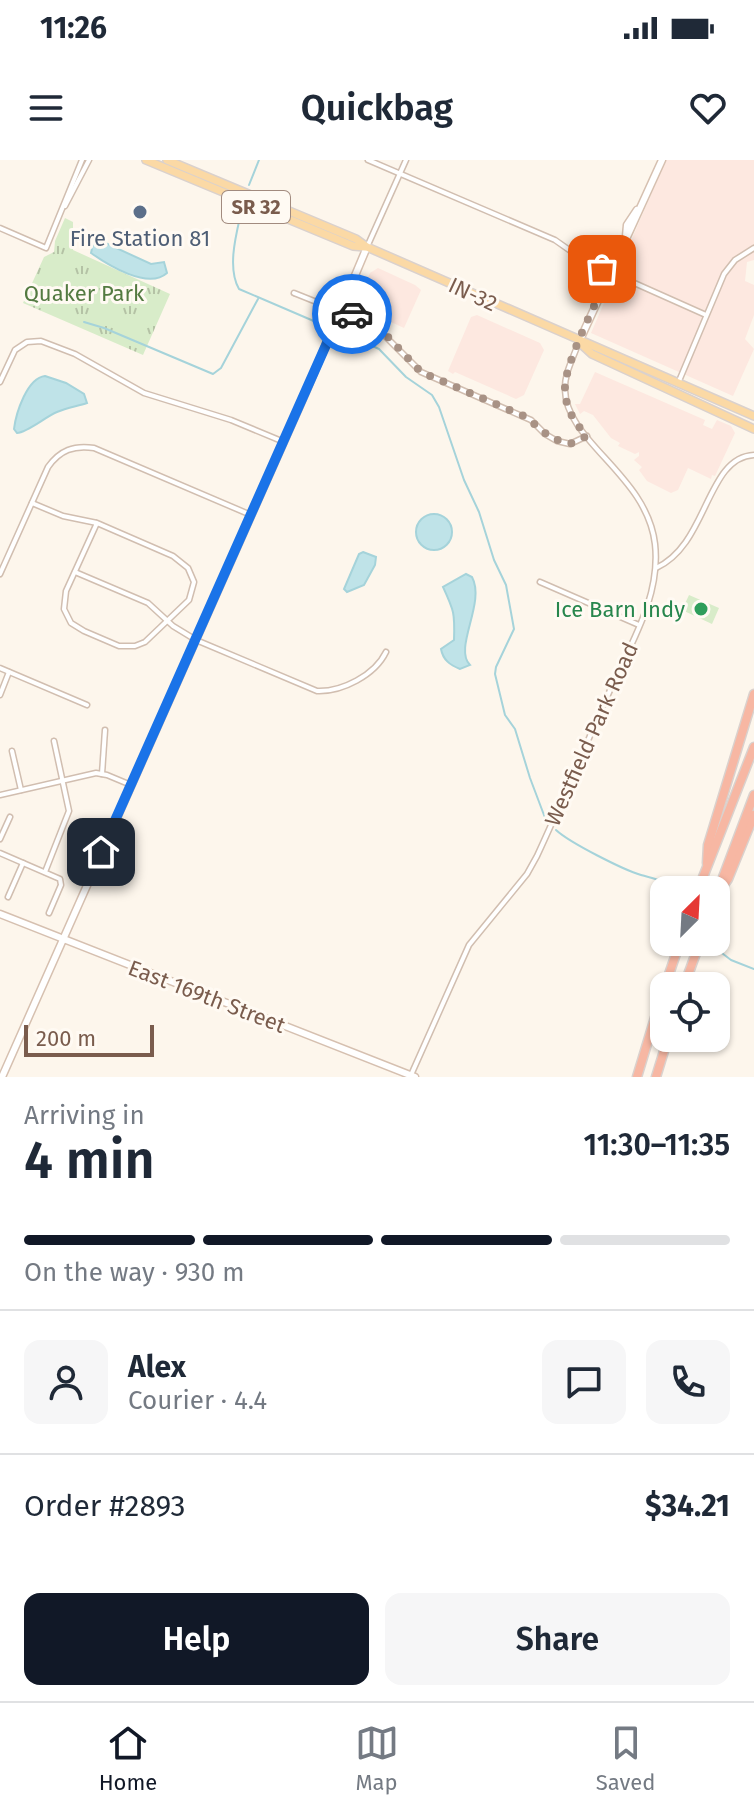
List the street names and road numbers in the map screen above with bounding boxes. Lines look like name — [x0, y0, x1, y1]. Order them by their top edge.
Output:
road number: SR 32 — [222, 191, 290, 223]
street label: IN-32 — [444, 272, 501, 317]
street label: Westfield Park Road — [539, 638, 644, 830]
street label: East 169th Street — [124, 954, 289, 1039]

